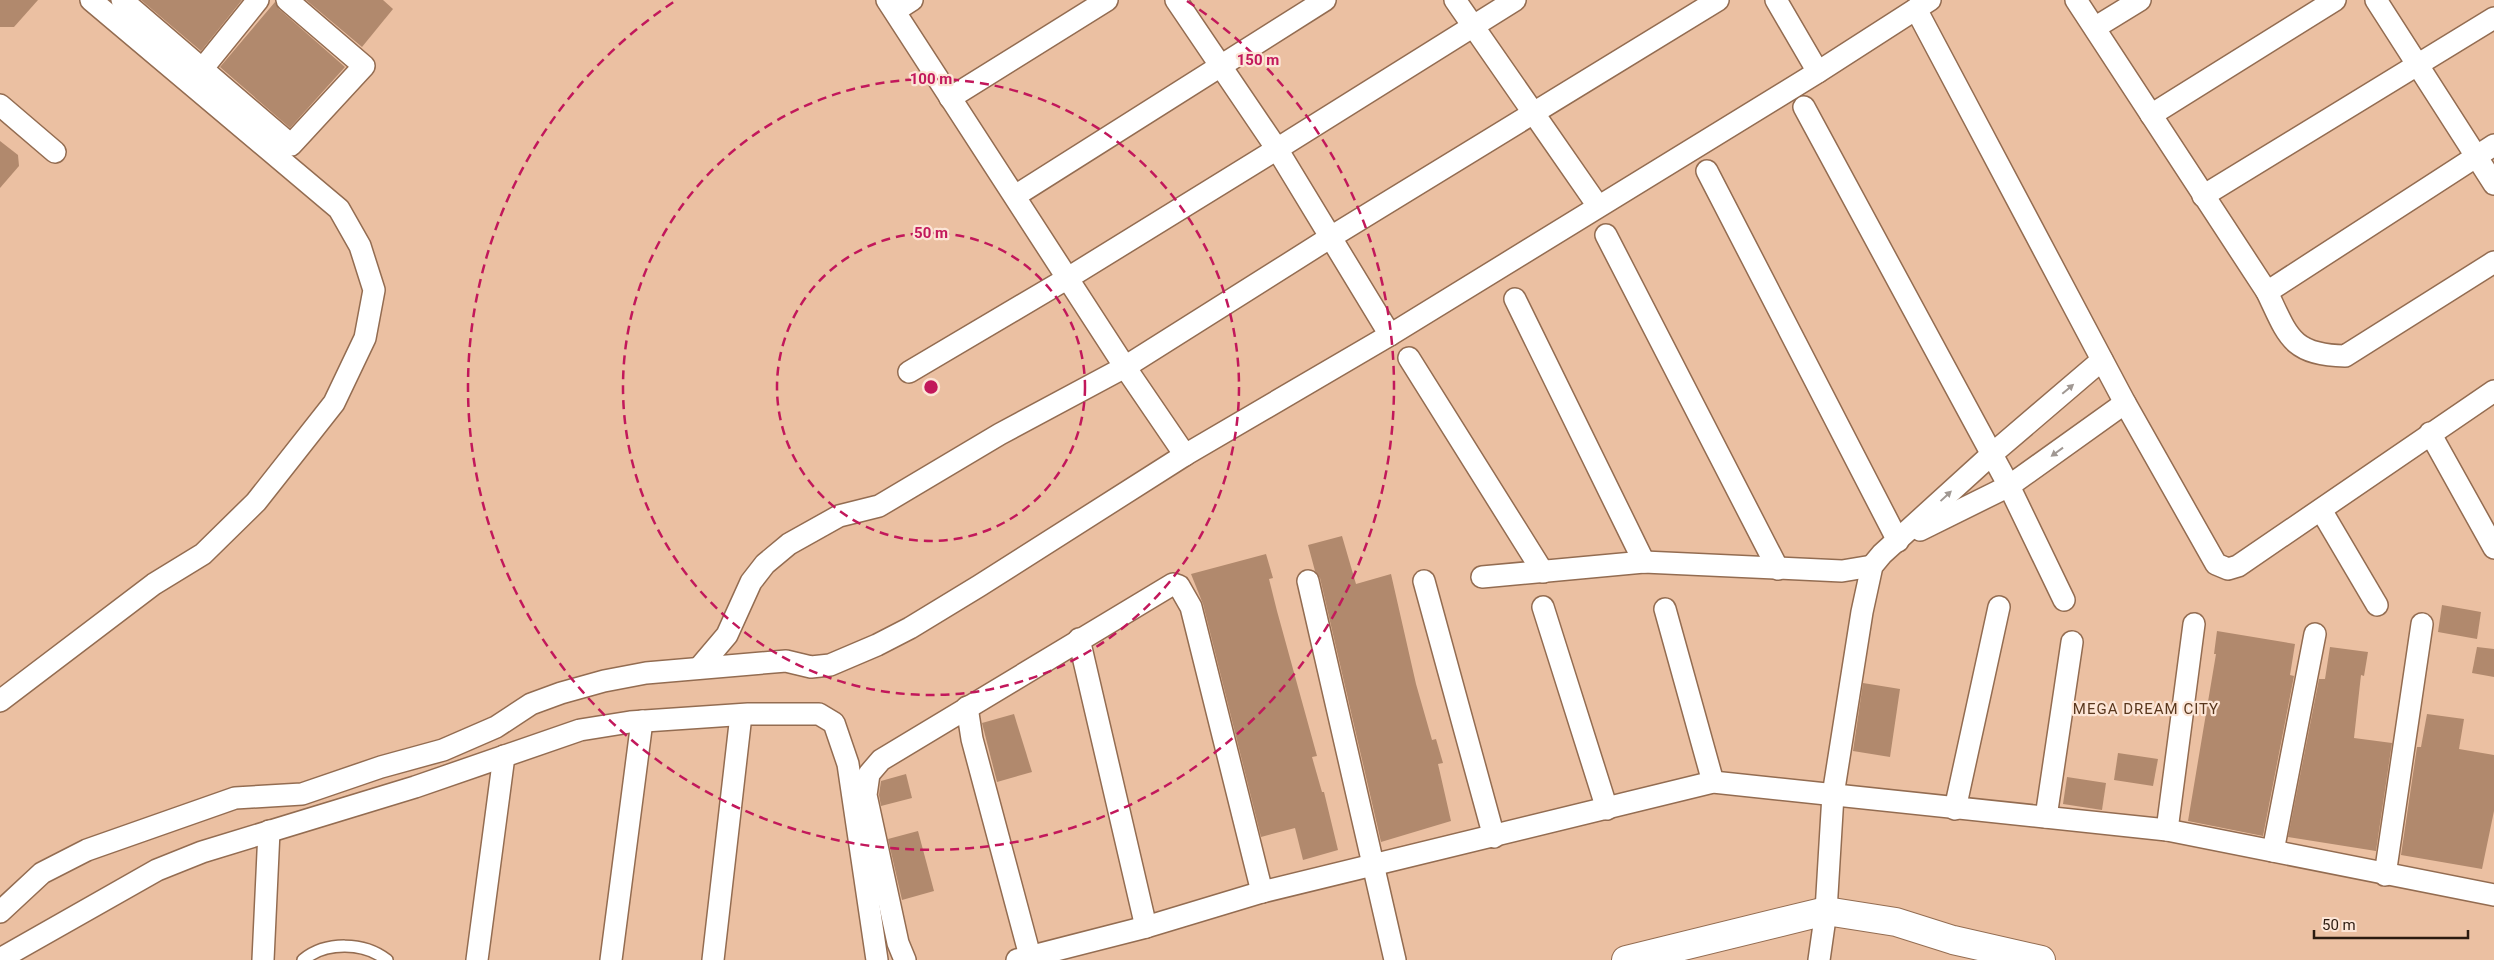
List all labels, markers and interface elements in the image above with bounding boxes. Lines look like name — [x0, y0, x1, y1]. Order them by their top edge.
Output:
text: 150 m — [1237, 51, 1279, 69]
text: 100 m — [910, 70, 952, 88]
text: 50 m — [914, 224, 948, 242]
centre of rings — [922, 378, 940, 396]
one-way arrow — [2062, 383, 2074, 395]
one-way arrow — [2051, 446, 2064, 457]
one-way arrow — [1940, 490, 1952, 502]
district label: MEGA DREAM CITY — [2073, 700, 2219, 718]
scale bar — [2314, 908, 2468, 940]
text: 50 m — [2322, 916, 2356, 934]

